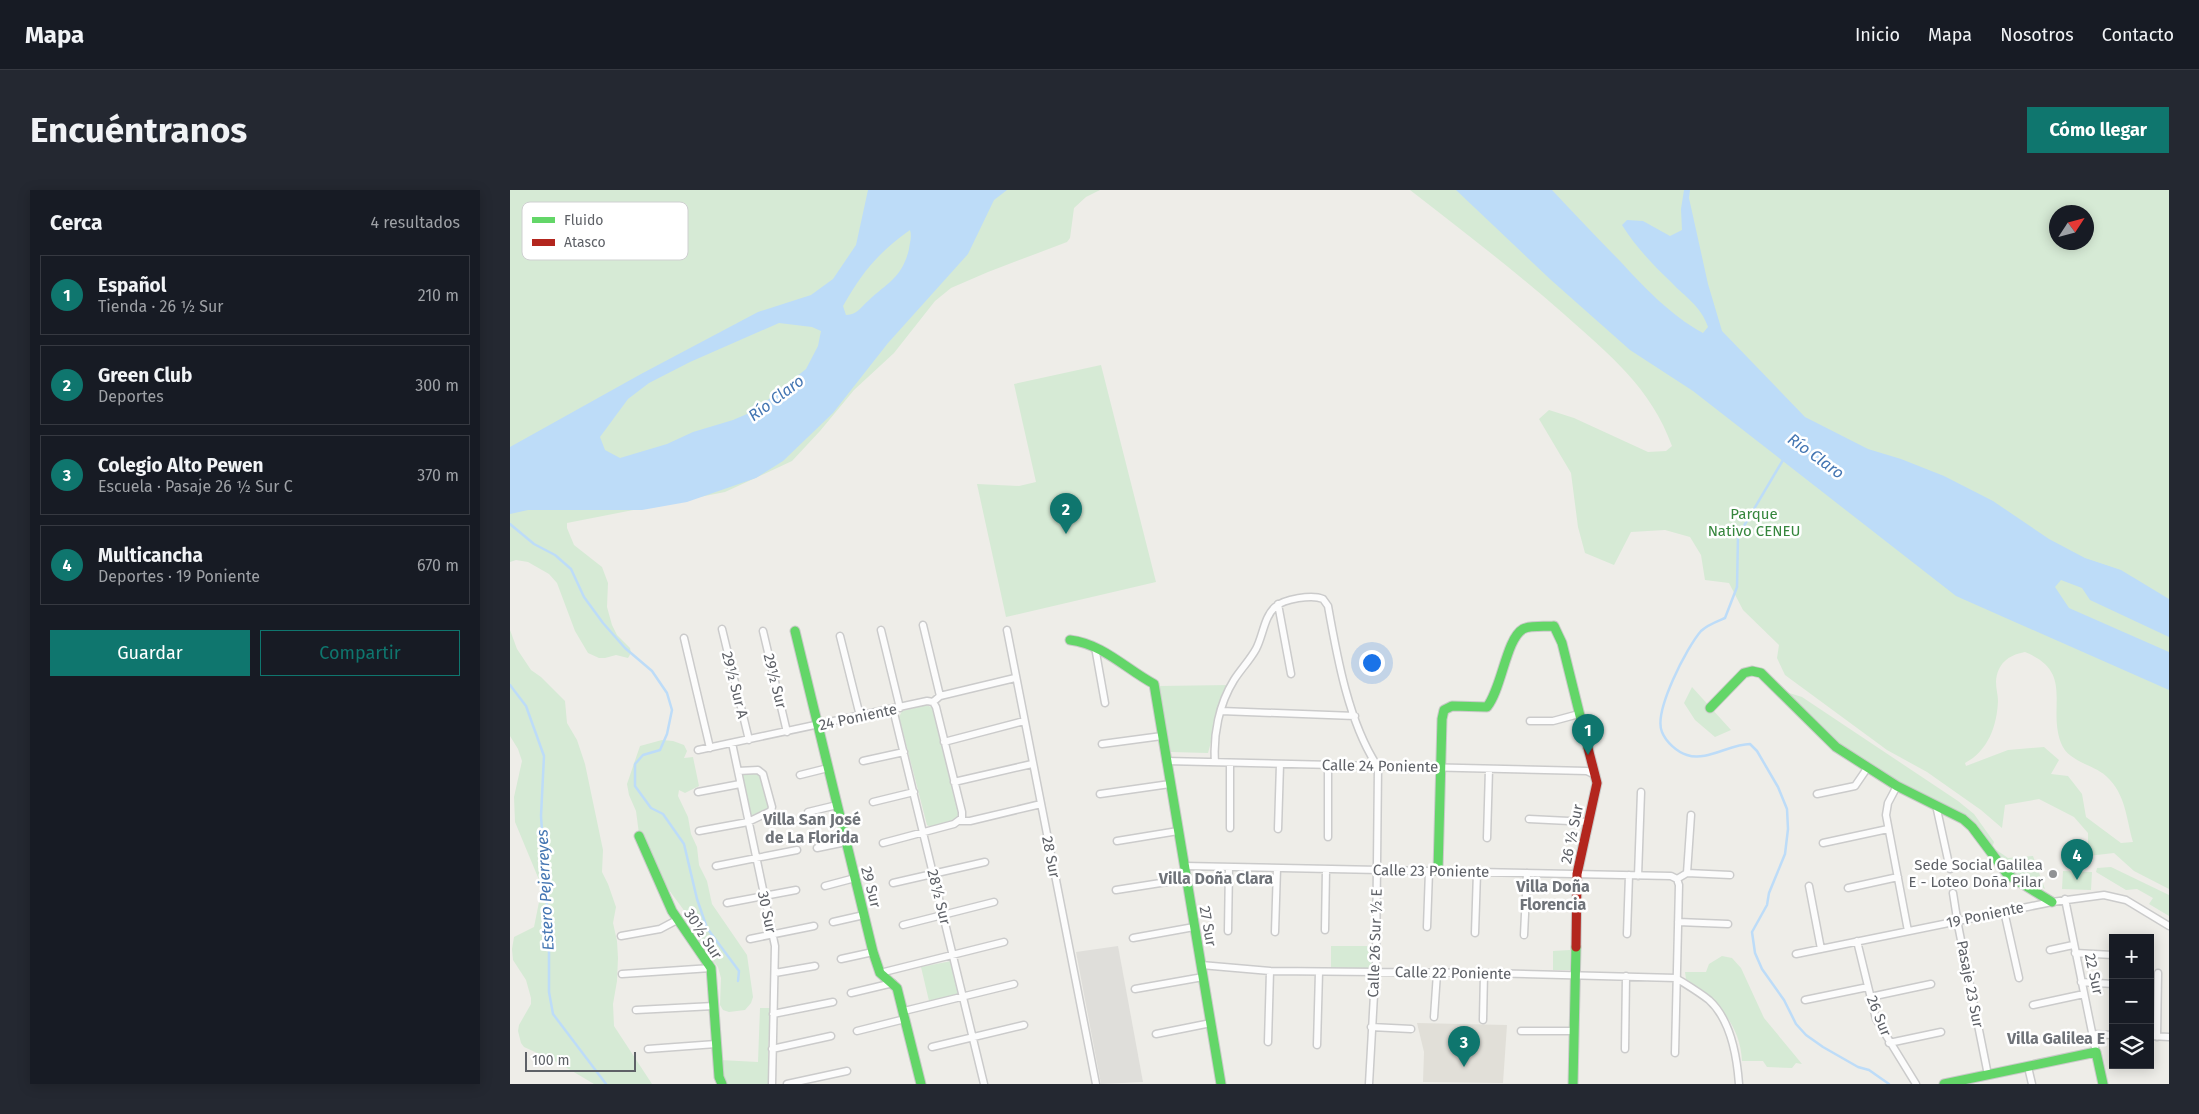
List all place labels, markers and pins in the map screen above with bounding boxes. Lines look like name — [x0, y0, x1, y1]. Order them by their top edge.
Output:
pin: 2 — [1050, 493, 1082, 534]
pin: 1 — [1572, 714, 1604, 755]
pin: 4 — [2061, 839, 2093, 880]
place label: Sede Social Galilea E - Loteo Doña Pilar — [1908, 856, 2043, 891]
marker: Sede Social Galilea E - Loteo Doña Pilar — [2047, 868, 2059, 880]
pin: 3 — [1448, 1026, 1480, 1067]

